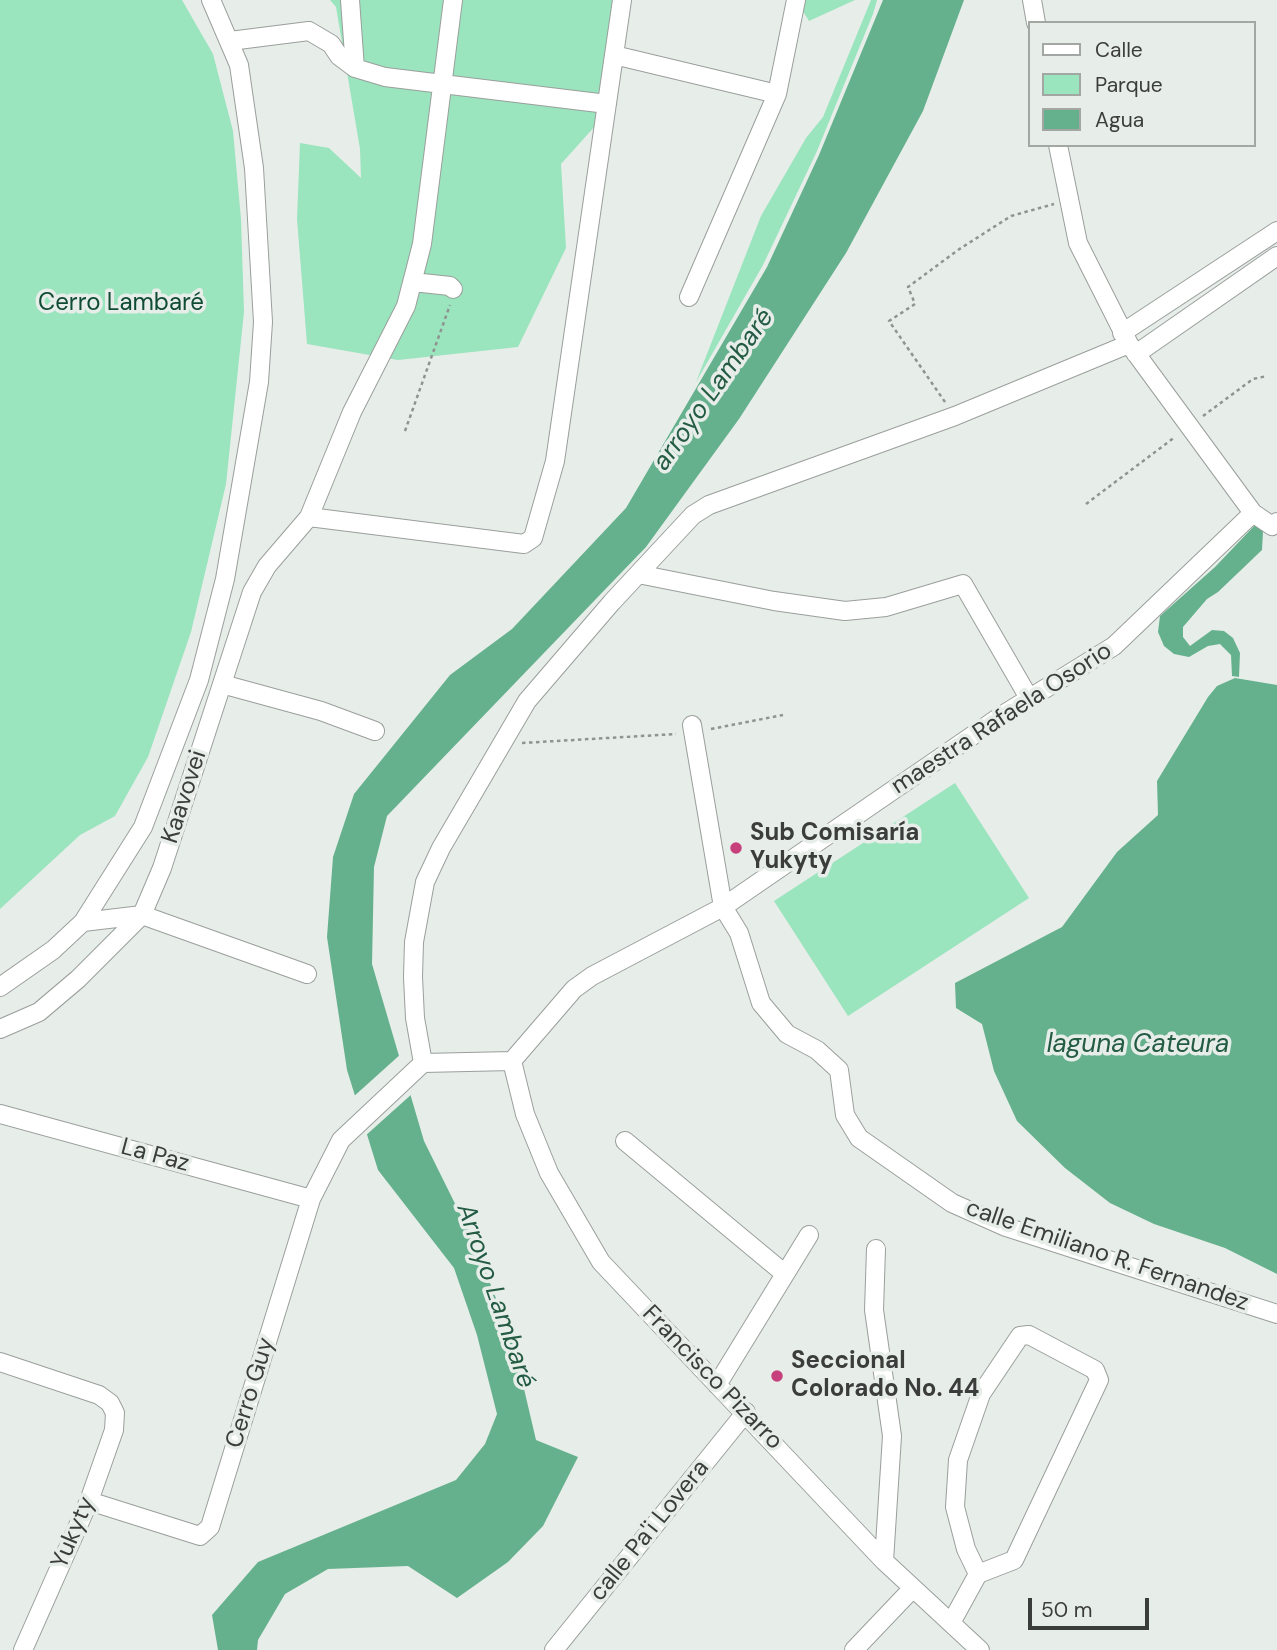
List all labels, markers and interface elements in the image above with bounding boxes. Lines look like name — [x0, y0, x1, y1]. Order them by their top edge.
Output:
legend — [1028, 21, 1256, 147]
text: Calle — [1095, 36, 1143, 64]
text: Parque — [1095, 71, 1163, 99]
text: Agua — [1095, 106, 1144, 134]
park label: Cerro Lambaré — [38, 290, 204, 318]
water label: arroyo Lambaré — [647, 303, 781, 477]
street label: maestra Rafaela Osorio — [886, 637, 1118, 801]
street label: Kaavovei — [156, 747, 214, 847]
place label: Sub Comisaría Yukyty — [750, 820, 919, 876]
marker: Sub Comisaría Yukyty — [728, 840, 744, 856]
water label: laguna Cateura — [1047, 1029, 1229, 1061]
street label: La Paz — [118, 1133, 192, 1179]
street label: calle Emiliano R. Fernandez — [962, 1194, 1252, 1318]
water label: Arroyo Lambaré — [449, 1200, 541, 1392]
street label: Francisco Pizarro — [636, 1300, 788, 1456]
street label: Cerro Guy — [221, 1334, 281, 1452]
place label: Seccional Colorado No. 44 — [791, 1348, 979, 1404]
marker: Seccional Colorado No. 44 — [769, 1368, 785, 1384]
street label: calle Pa'i Lovera — [584, 1455, 716, 1607]
street label: Yukyty — [46, 1493, 102, 1573]
scale bar — [1032, 1584, 1153, 1628]
text: 50 m — [1041, 1596, 1092, 1624]

